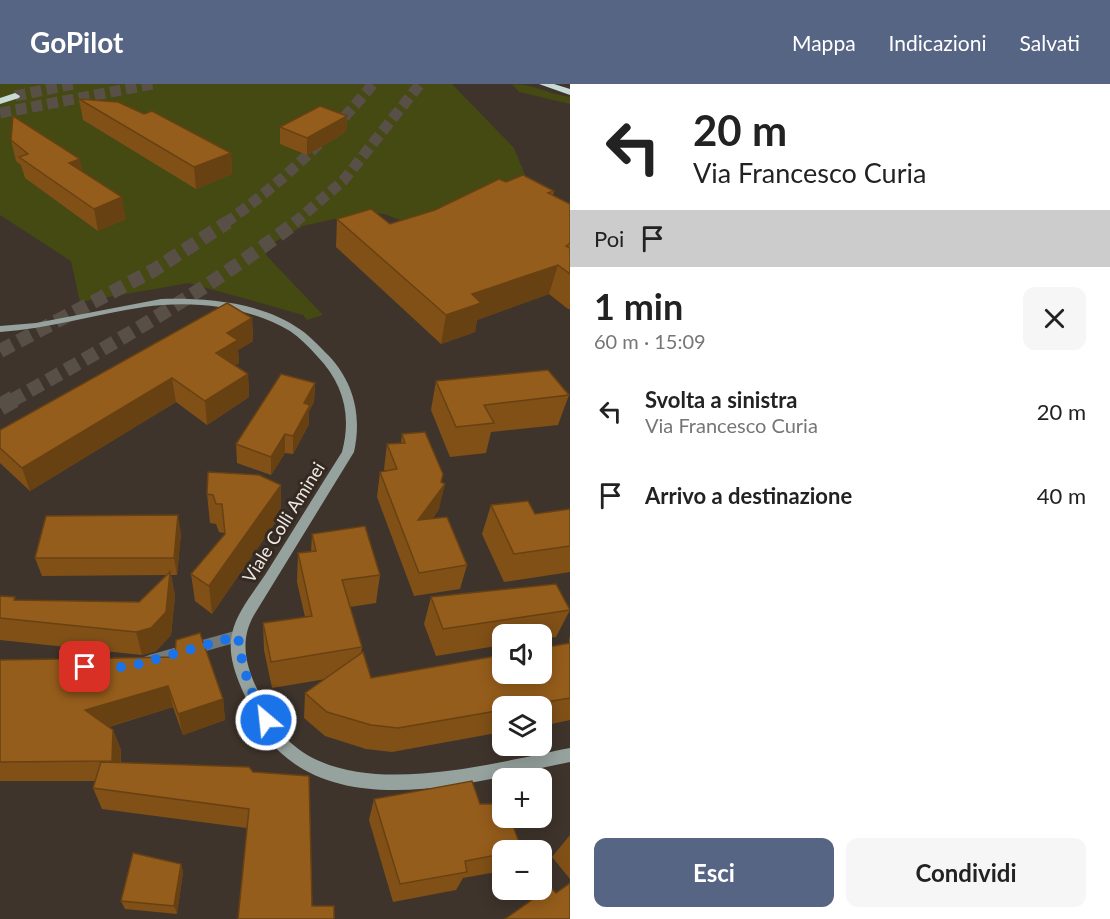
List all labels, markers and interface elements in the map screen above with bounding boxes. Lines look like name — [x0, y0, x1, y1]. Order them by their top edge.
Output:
text: GoPilot — [30, 25, 123, 59]
text: Mappa — [792, 30, 856, 55]
text: Indicazioni — [889, 30, 987, 55]
text: Salvati — [1020, 30, 1080, 55]
text: 20 m — [693, 105, 787, 155]
icon: left — [594, 108, 672, 186]
text: Via Francesco Curia — [693, 156, 926, 189]
icon: arrive — [636, 222, 669, 255]
text: Poi — [594, 225, 624, 252]
text: 1 min — [594, 284, 683, 328]
button: close — [1023, 287, 1086, 350]
text: 60 m · 15:09 — [594, 329, 706, 353]
text: Svolta a sinistra — [645, 386, 797, 413]
icon: left — [594, 395, 627, 428]
text: 20 m — [1037, 398, 1086, 425]
text: Via Francesco Curia — [645, 413, 818, 437]
street label: Viale Colli Aminei — [237, 458, 329, 586]
icon: arrive — [594, 479, 627, 512]
text: Arrivo a destinazione — [645, 482, 852, 509]
text: 40 m — [1037, 482, 1086, 509]
map controls — [492, 624, 552, 900]
button: sound — [492, 624, 552, 684]
pin — [59, 641, 110, 692]
icon: arrive — [68, 650, 101, 683]
position arrow — [234, 688, 298, 752]
button: layers — [492, 696, 552, 756]
button: + — [492, 768, 552, 828]
button: Esci — [594, 838, 834, 907]
button: Condividi — [846, 838, 1086, 907]
button: − — [492, 840, 552, 900]

